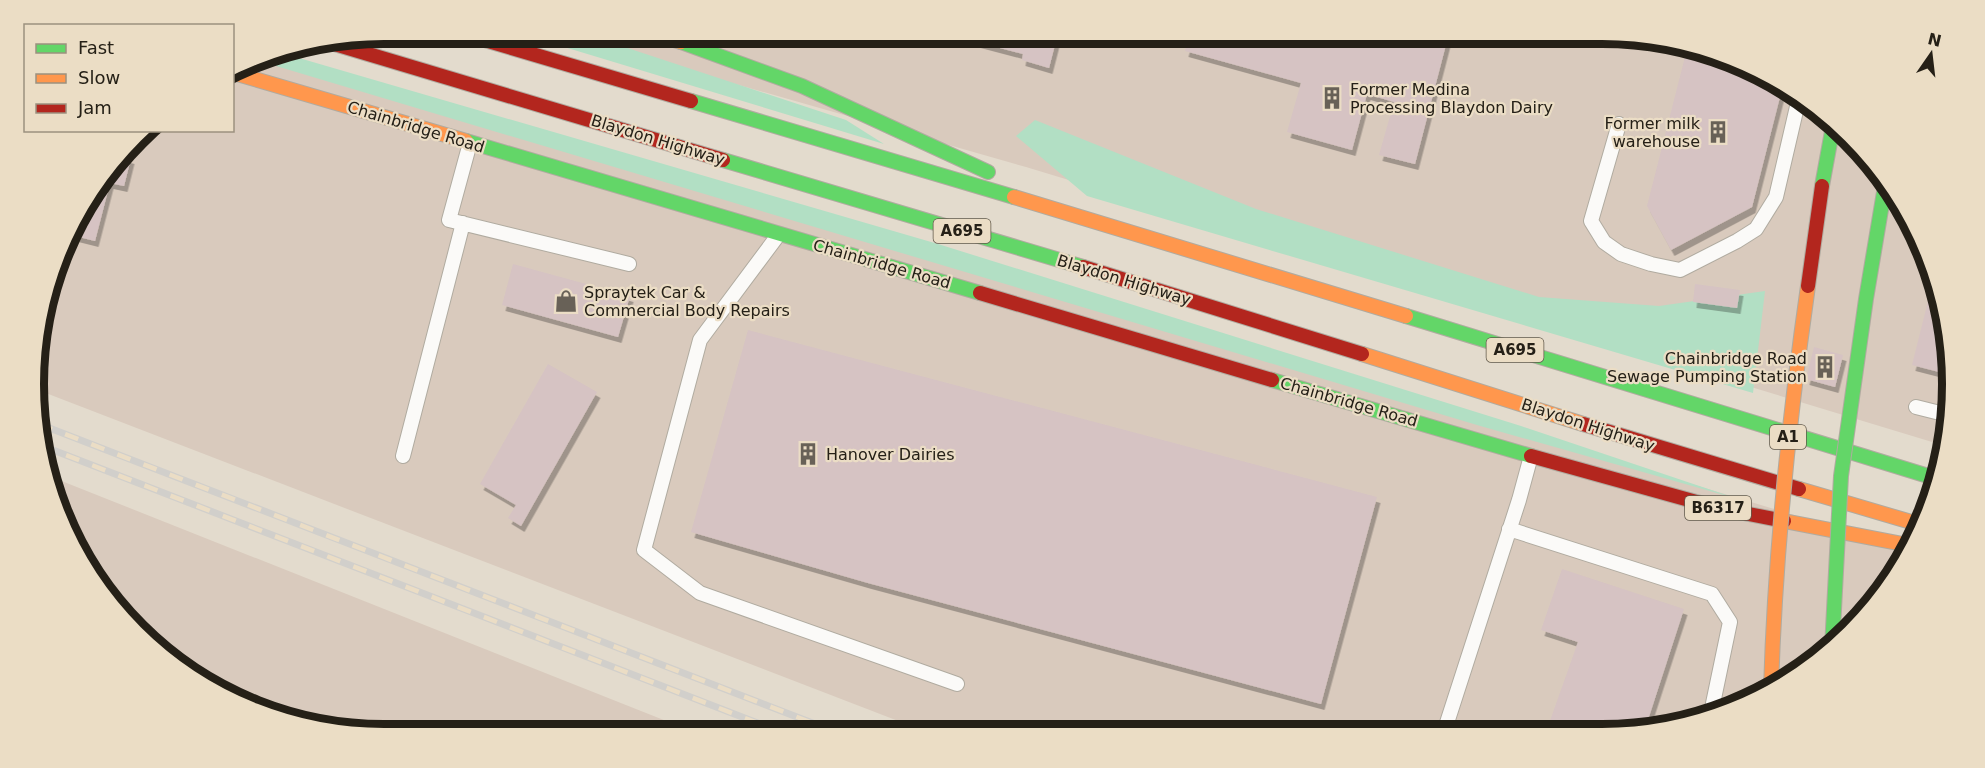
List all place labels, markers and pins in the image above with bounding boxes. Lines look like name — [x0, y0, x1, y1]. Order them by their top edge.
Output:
place label: Former Medina Processing Blaydon Dairy — [1350, 80, 1553, 117]
building icon: Former Medina Processing Blaydon Dairy — [1319, 85, 1345, 111]
place label: Former milk warehouse — [1604, 114, 1701, 151]
building icon: Former milk warehouse — [1705, 119, 1731, 145]
place label: Spraytek Car & Commercial Body Repairs — [584, 283, 790, 320]
shop icon: Spraytek Car & Commercial Body Repairs — [553, 288, 579, 314]
place label: Chainbridge Road Sewage Pumping Station — [1607, 349, 1807, 386]
building icon: Chainbridge Road Sewage Pumping Station — [1812, 354, 1838, 380]
building icon: Hanover Dairies — [795, 441, 821, 467]
place label: Hanover Dairies — [826, 445, 955, 464]

